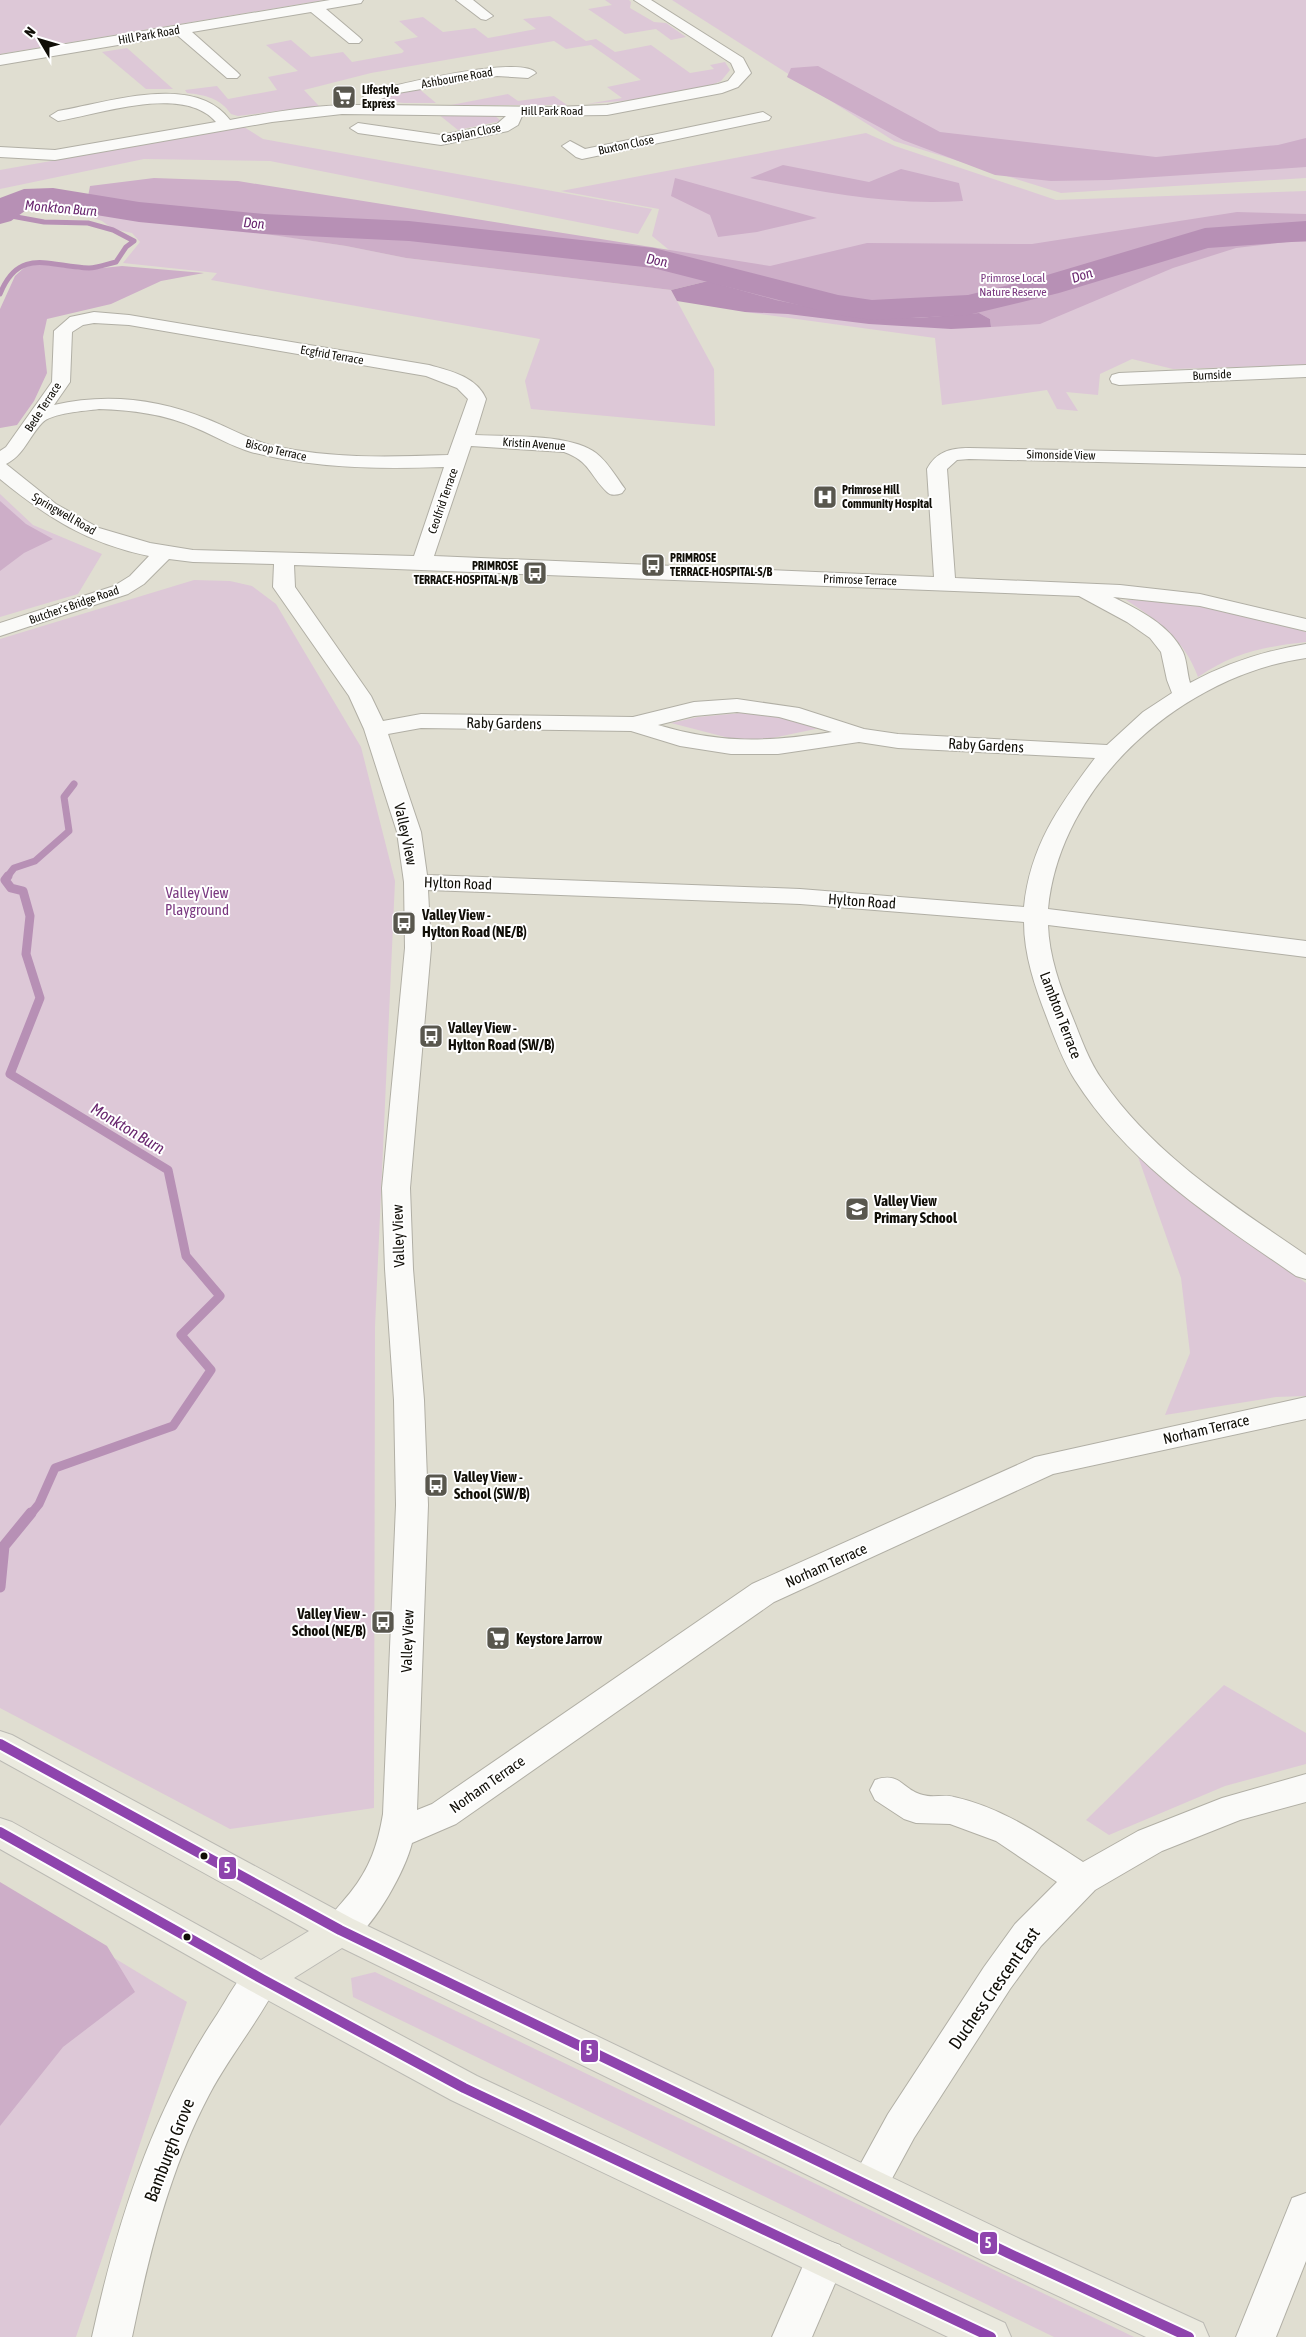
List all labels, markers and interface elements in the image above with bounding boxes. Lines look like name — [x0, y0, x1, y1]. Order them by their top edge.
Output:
north arrow — [15, 15, 65, 65]
street label: Hill Park Road — [117, 23, 181, 47]
text: N — [21, 24, 39, 40]
street label: Ashbourne Road — [420, 65, 494, 91]
place label: Lifestyle Express — [362, 83, 400, 111]
supermarket icon: Lifestyle Express — [331, 84, 357, 110]
street label: Hill Park Road — [521, 104, 583, 118]
street label: Caspian Close — [440, 120, 502, 146]
street label: Buxton Close — [597, 132, 655, 158]
water label: Monkton Burn — [24, 197, 98, 219]
water label: Don — [243, 214, 265, 232]
water label: Don — [645, 250, 669, 270]
water label: Don — [1070, 264, 1095, 286]
park label: Primrose Local Nature Reserve — [979, 271, 1047, 299]
street label: Ecgfrid Terrace — [299, 343, 365, 367]
street label: Burnside — [1192, 367, 1232, 383]
street label: Bede Terrace — [22, 380, 64, 434]
street label: Kristin Avenue — [502, 435, 566, 453]
street label: Biscop Terrace — [244, 436, 308, 464]
street label: Simonside View — [1026, 447, 1096, 463]
street label: Ceolfrid Terrace — [425, 466, 461, 536]
place label: Primrose Hill Community Hospital — [842, 483, 933, 511]
hospital icon: Primrose Hill Community Hospital — [812, 484, 838, 510]
street label: Springwell Road — [30, 490, 98, 538]
place label: PRIMROSE TERRACE-HOSPITAL-S/B — [670, 551, 773, 579]
bus stop icon: PRIMROSE TERRACE-HOSPITAL-S/B — [640, 552, 666, 578]
place label: PRIMROSE TERRACE-HOSPITAL-N/B — [414, 559, 518, 587]
bus stop icon: PRIMROSE TERRACE-HOSPITAL-N/B — [522, 560, 548, 586]
street label: Primrose Terrace — [823, 572, 897, 588]
street label: Butcher's Bridge Road — [27, 583, 121, 627]
street label: Raby Gardens — [466, 714, 542, 732]
street label: Raby Gardens — [948, 735, 1024, 755]
street label: Valley View — [391, 801, 421, 867]
street label: Hylton Road — [424, 873, 492, 893]
park label: Valley View Playground — [165, 884, 229, 918]
street label: Hylton Road — [827, 890, 897, 912]
place label: Valley View - Hylton Road (NE/B) — [421, 906, 527, 940]
bus stop icon: Valley View - Hylton Road (NE/B) — [391, 910, 417, 936]
street label: Lambton Terrace — [1037, 969, 1085, 1061]
place label: Valley View - Hylton Road (SW/B) — [447, 1019, 555, 1053]
bus stop icon: Valley View - Hylton Road (SW/B) — [418, 1023, 444, 1049]
water label: Monkton Burn — [88, 1099, 168, 1157]
place label: Valley View Primary School — [873, 1192, 958, 1226]
school or university icon: Valley View Primary School — [844, 1196, 870, 1222]
street label: Valley View — [388, 1204, 408, 1268]
street label: Norham Terrace — [1161, 1411, 1251, 1447]
place label: Valley View - School (SW/B) — [453, 1468, 530, 1502]
bus stop icon: Valley View - School (SW/B) — [423, 1472, 449, 1498]
street label: Norham Terrace — [782, 1539, 870, 1591]
place label: Valley View - School (NE/B) — [292, 1605, 366, 1639]
bus stop icon: Valley View - School (NE/B) — [370, 1609, 396, 1635]
street label: Valley View — [397, 1609, 417, 1673]
supermarket icon: Keystore Jarrow — [485, 1625, 511, 1651]
place label: Keystore Jarrow — [516, 1630, 602, 1647]
street label: Norham Terrace — [446, 1752, 528, 1816]
unlabelled marker — [199, 1851, 209, 1861]
line badge: 5 — [218, 1856, 237, 1880]
text: 5 — [224, 1860, 231, 1876]
street label: Duchess Crescent East — [944, 1923, 1044, 2053]
unlabelled marker — [182, 1932, 192, 1942]
line badge: 5 — [580, 2039, 599, 2063]
text: 5 — [586, 2042, 593, 2058]
street label: Bamburgh Grove — [140, 2095, 198, 2205]
line badge: 5 — [979, 2231, 998, 2255]
text: 5 — [985, 2235, 992, 2251]

